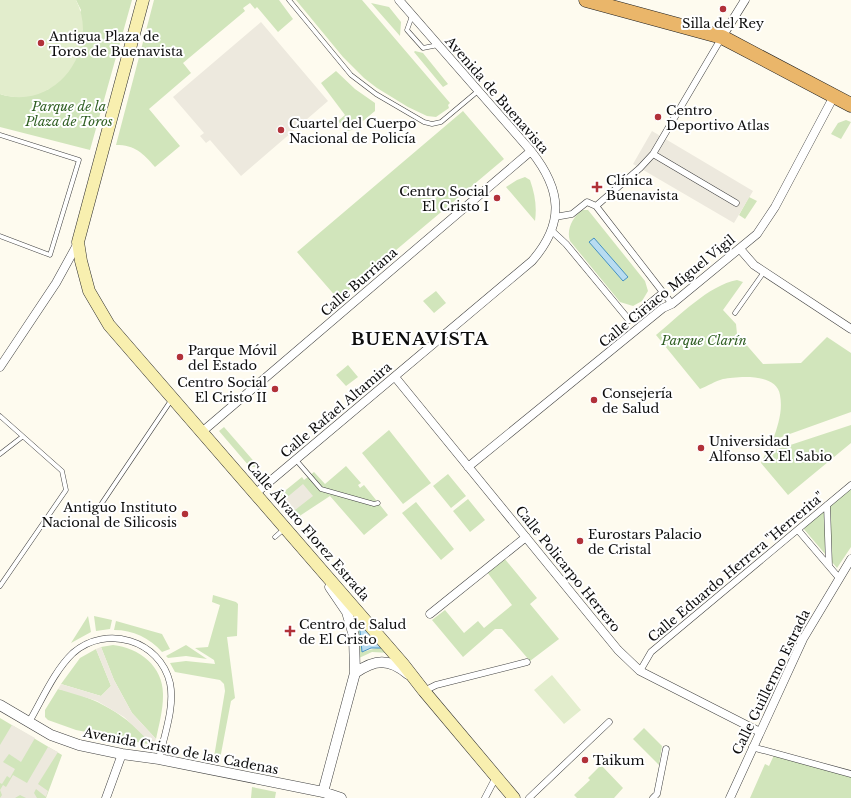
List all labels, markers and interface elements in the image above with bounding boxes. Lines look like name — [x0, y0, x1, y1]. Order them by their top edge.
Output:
marker: Silla del Rey — [718, 4, 728, 14]
place label: Silla del Rey — [682, 15, 765, 32]
place label: Antigua Plaza de Toros de Buenavista — [48, 28, 184, 60]
street label: Avenida de Buenavista — [441, 32, 553, 158]
marker: Antigua Plaza de Toros de Buenavista — [36, 38, 46, 48]
park label: Parque de la Plaza de Toros — [24, 98, 113, 130]
place label: Centro Deportivo Atlas — [666, 102, 769, 134]
marker: Centro Deportivo Atlas — [653, 112, 663, 122]
place label: Cuartel del Cuerpo Nacional de Policía — [289, 115, 417, 147]
marker: Cuartel del Cuerpo Nacional de Policía — [276, 125, 286, 135]
place label: Clínica Buenavista — [606, 172, 679, 204]
marker: Clínica Buenavista — [591, 181, 603, 193]
place label: Centro Social El Cristo I — [399, 183, 489, 215]
marker: Centro Social El Cristo I — [492, 193, 502, 203]
street label: Calle Ciriaco Miguel Vigil — [596, 231, 738, 351]
street label: Calle Burriana — [317, 244, 401, 320]
district label: BUENAVISTA — [351, 329, 489, 350]
park label: Parque Clarín — [660, 332, 747, 349]
place label: Parque Móvil del Estado — [188, 342, 277, 374]
marker: Parque Móvil del Estado — [175, 352, 185, 362]
street label: Calle Rafael Altamira — [277, 358, 396, 462]
place label: Centro Social El Cristo II — [177, 374, 267, 406]
marker: Centro Social El Cristo II — [270, 384, 280, 394]
place label: Consejería de Salud — [602, 385, 673, 417]
marker: Consejería de Salud — [589, 395, 599, 405]
place label: Universidad Alfonso X El Sabio — [708, 433, 832, 465]
marker: Universidad Alfonso X El Sabio — [696, 443, 706, 453]
street label: Calle Álvaro Florez Estrada — [243, 458, 374, 605]
street label: Calle Eduardo Herrera "Herrerita" — [644, 488, 828, 646]
place label: Antiguo Instituto Nacional de Silicosis — [41, 499, 177, 531]
street label: Calle Policarpo Herrero — [512, 502, 624, 636]
marker: Antiguo Instituto Nacional de Silicosis — [180, 509, 190, 519]
place label: Eurostars Palacio de Cristal — [588, 526, 702, 558]
marker: Eurostars Palacio de Cristal — [575, 536, 585, 546]
street label: Calle Guillermo Estrada — [728, 606, 814, 757]
place label: Centro de Salud de El Cristo — [299, 616, 407, 648]
marker: Centro de Salud de El Cristo — [284, 625, 296, 637]
street label: Avenida Cristo de las Cadenas — [81, 724, 280, 778]
place label: Taikum — [593, 752, 644, 769]
marker: Taikum — [580, 755, 590, 765]

